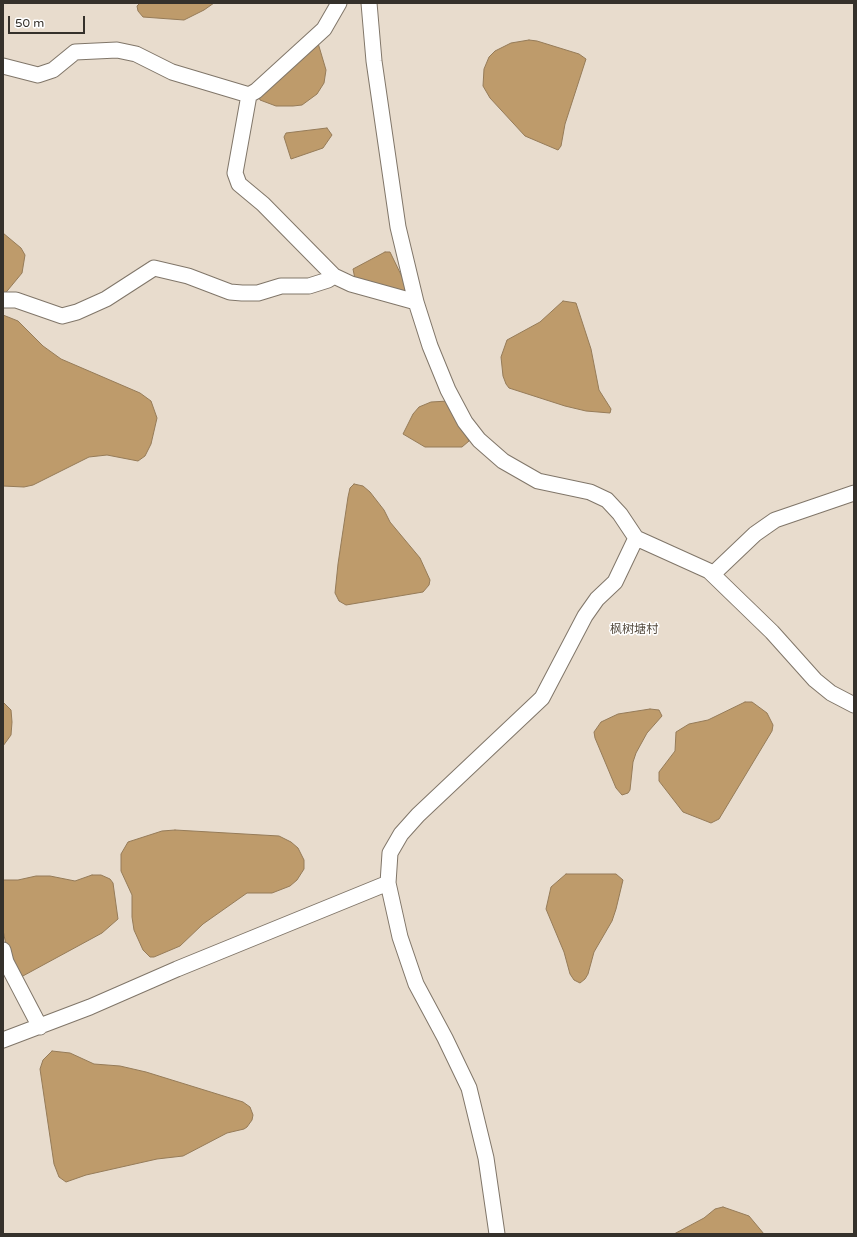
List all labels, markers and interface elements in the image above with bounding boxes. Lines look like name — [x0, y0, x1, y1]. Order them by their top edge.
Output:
scale bar — [10, 8, 87, 34]
text: 50 m — [15, 16, 44, 30]
district label: 枫树塘村 — [610, 623, 658, 637]

